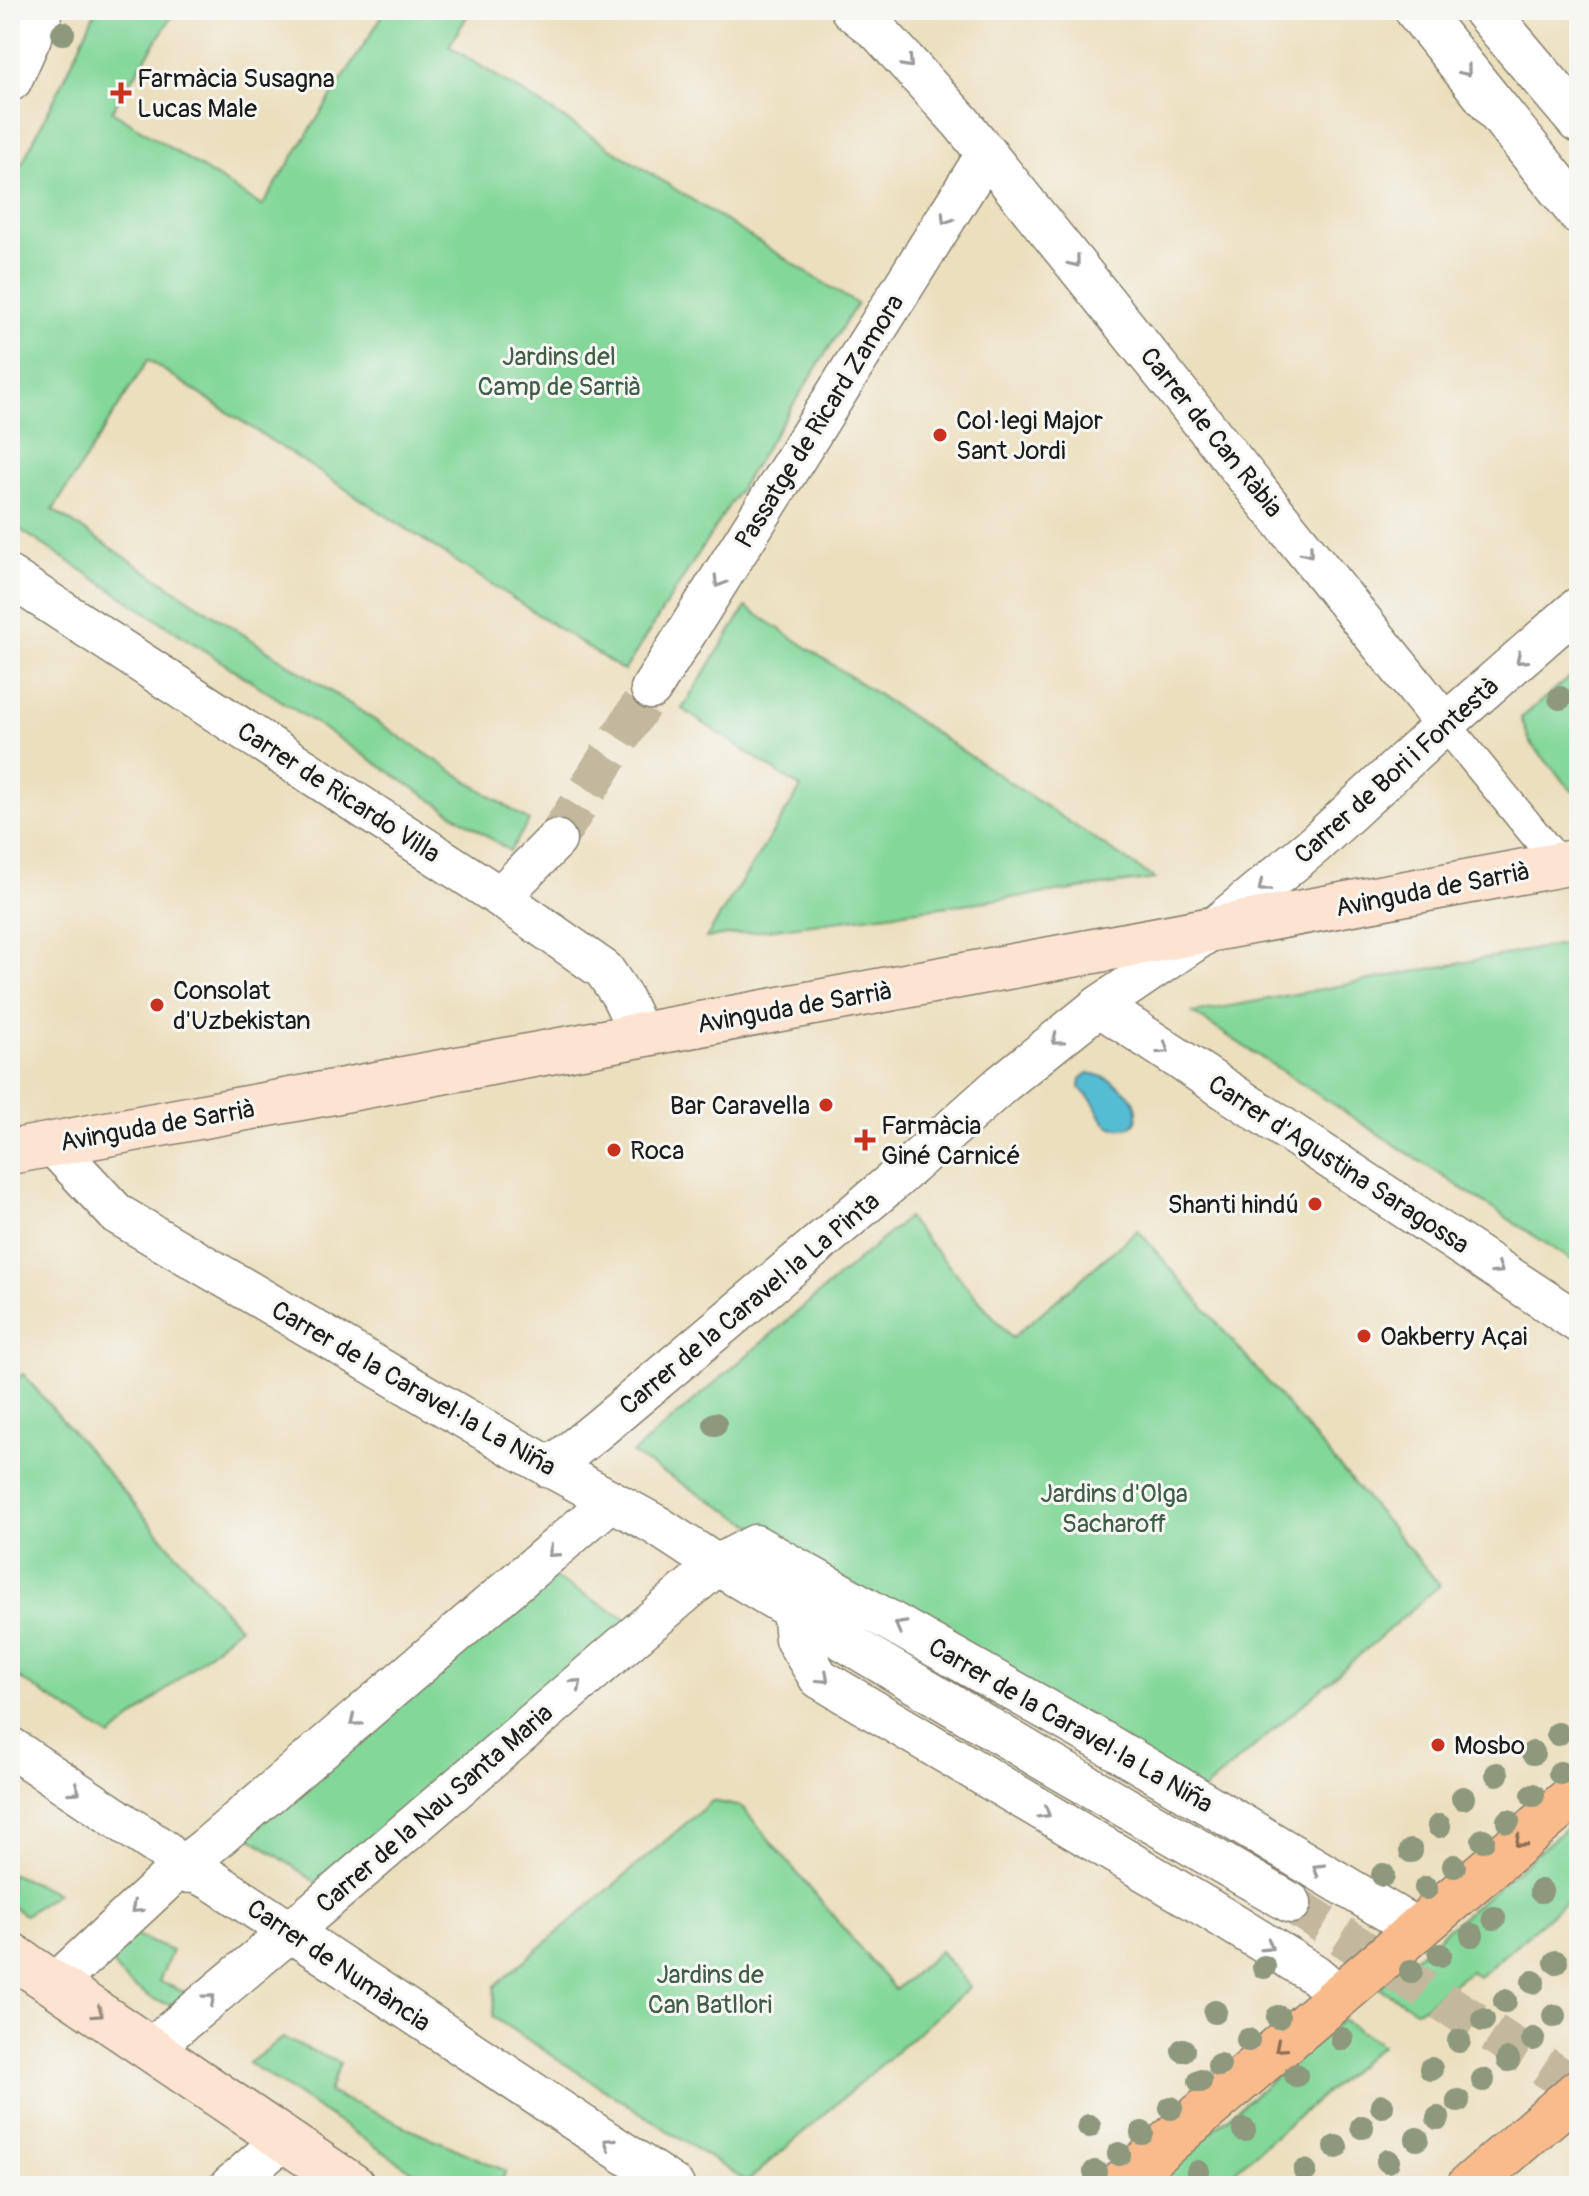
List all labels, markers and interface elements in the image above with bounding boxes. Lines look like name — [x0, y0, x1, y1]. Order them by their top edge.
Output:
one-way arrow — [898, 54, 912, 69]
one-way arrow — [1456, 62, 1471, 76]
place label: Farmàcia Susagna Lucas Male — [137, 63, 335, 125]
marker: Farmàcia Susagna Lucas Male — [112, 84, 130, 102]
one-way arrow — [940, 210, 955, 225]
one-way arrow — [1065, 253, 1080, 267]
street label: Passatge de Ricard Zamora — [728, 288, 911, 555]
park label: Jardins del Camp de Sarrià — [478, 341, 641, 403]
street label: Carrer de Can Ràbia — [1133, 341, 1290, 524]
place label: Col·legi Major Sant Jordi — [956, 405, 1104, 467]
marker: Col·legi Major Sant Jordi — [931, 426, 949, 444]
one-way arrow — [1299, 543, 1313, 558]
one-way arrow — [713, 574, 728, 588]
one-way arrow — [1515, 649, 1530, 664]
street label: Carrer de Bori i Fontestà — [1288, 671, 1505, 871]
street label: Carrer de Ricardo Villa — [231, 715, 446, 870]
street label: Avinguda de Sarrià — [1333, 856, 1532, 924]
one-way arrow — [1257, 877, 1272, 892]
place label: Consolat d'Uzbekistan — [173, 975, 311, 1037]
street label: Avinguda de Sarrià — [695, 975, 894, 1041]
marker: Consolat d'Uzbekistan — [148, 996, 166, 1014]
one-way arrow — [1051, 1030, 1066, 1044]
one-way arrow — [1155, 1039, 1170, 1054]
street label: Carrer d'Agustina Saragossa — [1202, 1068, 1475, 1261]
place label: Bar Caravella — [670, 1090, 810, 1122]
street label: Avinguda de Sarrià — [58, 1093, 257, 1159]
marker: Bar Caravella — [817, 1096, 835, 1114]
place label: Farmàcia Giné Carnicé — [881, 1110, 1021, 1172]
marker: Farmàcia Giné Carnicé — [856, 1131, 874, 1149]
place label: Roca — [630, 1135, 684, 1167]
marker: Roca — [605, 1141, 623, 1159]
street label: Carrer de la Caravel·la La Pinta — [613, 1185, 886, 1422]
place label: Shanti hindú — [1167, 1189, 1299, 1221]
marker: Shanti hindú — [1306, 1195, 1324, 1213]
one-way arrow — [1489, 1259, 1504, 1274]
street label: Carrer de la Caravel·la La Niña — [265, 1294, 562, 1484]
place label: Oakberry Açai — [1380, 1321, 1527, 1353]
marker: Oakberry Açai — [1355, 1327, 1373, 1345]
park label: Jardins d'Olga Sacharoff — [1040, 1478, 1188, 1540]
one-way arrow — [547, 1542, 562, 1557]
one-way arrow — [893, 1621, 908, 1636]
street label: Carrer de la Caravel·la La Niña — [922, 1631, 1219, 1821]
one-way arrow — [814, 1668, 829, 1683]
one-way arrow — [568, 1679, 583, 1694]
street label: Carrer de la Nau Santa Maria — [310, 1697, 560, 1920]
one-way arrow — [350, 1711, 364, 1726]
place label: Mosbo — [1454, 1730, 1525, 1762]
marker: Mosbo — [1429, 1736, 1447, 1754]
one-way arrow — [66, 1780, 80, 1795]
one-way arrow — [1036, 1803, 1051, 1818]
one-way arrow — [1515, 1832, 1529, 1847]
one-way arrow — [1313, 1863, 1327, 1879]
street label: Carrer de Numància — [240, 1892, 436, 2039]
one-way arrow — [131, 1899, 145, 1913]
one-way arrow — [1259, 1936, 1274, 1952]
park label: Jardins de Can Batllori — [648, 1959, 772, 2021]
one-way arrow — [200, 1994, 215, 2009]
one-way arrow — [89, 2003, 103, 2018]
one-way arrow — [1274, 2037, 1289, 2052]
one-way arrow — [603, 2138, 617, 2153]

